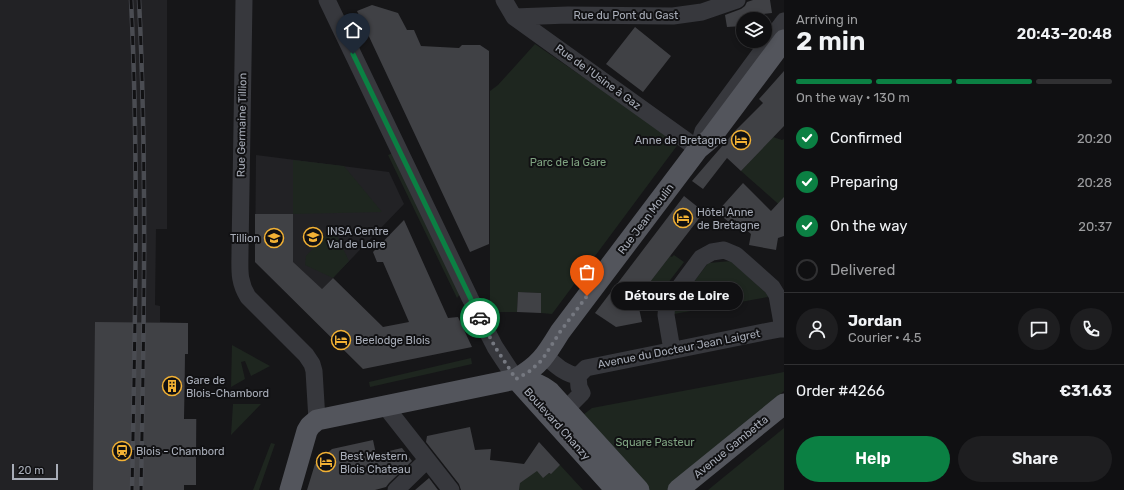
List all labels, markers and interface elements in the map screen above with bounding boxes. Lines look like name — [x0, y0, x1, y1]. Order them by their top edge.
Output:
street label: Rue du Pont du Gast — [574, 9, 679, 22]
map controls — [736, 12, 772, 48]
button: layers — [736, 12, 772, 48]
text: Arriving in — [796, 12, 858, 27]
pin — [336, 13, 370, 54]
icon: home — [342, 19, 364, 41]
text: 20:43–20:48 — [1017, 25, 1112, 43]
text: 2 min — [796, 26, 865, 57]
street label: Rue de l'Usine à Gaz — [553, 42, 644, 113]
street label: Rue Germaine Tillion — [235, 73, 249, 177]
text: On the way · 130 m — [796, 90, 910, 105]
icon: check — [796, 127, 818, 149]
hotel icon: Anne de Bretagne — [730, 129, 752, 151]
text: Confirmed — [830, 129, 902, 147]
text: 20:20 — [1077, 131, 1112, 146]
place label: Anne de Bretagne — [635, 134, 727, 147]
park label: Parc de la Gare — [530, 156, 606, 169]
icon: check — [796, 171, 818, 193]
text: Preparing — [830, 173, 898, 191]
text: 20:28 — [1077, 175, 1112, 190]
street label: Rue Jean Moulin — [615, 181, 677, 257]
place label: Hôtel Anne de Bretagne — [697, 206, 760, 232]
hotel icon: Hôtel Anne de Bretagne — [672, 207, 694, 229]
icon: check — [796, 215, 818, 237]
text: On the way — [830, 217, 908, 235]
text: 20:37 — [1078, 219, 1112, 234]
place label: INSA Centre Val de Loire — [327, 225, 389, 251]
school or university icon: INSA Centre Val de Loire — [302, 226, 324, 248]
school or university icon: Tillion — [263, 227, 285, 249]
place label: Tillion — [230, 232, 260, 245]
pin — [570, 255, 604, 296]
icon: bag — [576, 261, 598, 283]
text: Delivered — [830, 261, 895, 279]
callout: Détours de Loire — [611, 282, 743, 310]
text: Détours de Loire — [625, 288, 729, 303]
courier — [460, 298, 500, 338]
icon: car — [469, 307, 491, 329]
button: person — [796, 308, 838, 350]
button: chat — [1018, 308, 1060, 350]
button: phone — [1070, 308, 1112, 350]
text: Jordan — [848, 312, 902, 330]
street label: Avenue du Docteur Jean Laigret — [597, 327, 762, 371]
hotel icon: Beelodge Blois — [330, 329, 352, 351]
text: Courier · 4.5 — [848, 330, 922, 345]
place label: Beelodge Blois — [355, 334, 431, 347]
place label: Gare de Blois-Chambord — [186, 374, 269, 400]
building icon: Gare de Blois-Chambord — [161, 375, 183, 397]
text: Order #4266 — [796, 382, 885, 400]
text: €31.63 — [1059, 382, 1112, 400]
street label: Boulevard Chanzy — [521, 385, 593, 463]
street label: Avenue Gambetta — [691, 413, 771, 481]
park label: Square Pasteur — [616, 436, 695, 449]
button: Help — [796, 436, 950, 482]
button: Share — [958, 436, 1112, 482]
station icon: Blois - Chambord — [111, 440, 133, 462]
place label: Blois - Chambord — [136, 445, 225, 458]
place label: Best Western Blois Chateau — [340, 450, 411, 476]
hotel icon: Best Western Blois Chateau — [315, 451, 337, 473]
scale bar — [12, 462, 58, 481]
text: 20 m — [18, 464, 44, 477]

